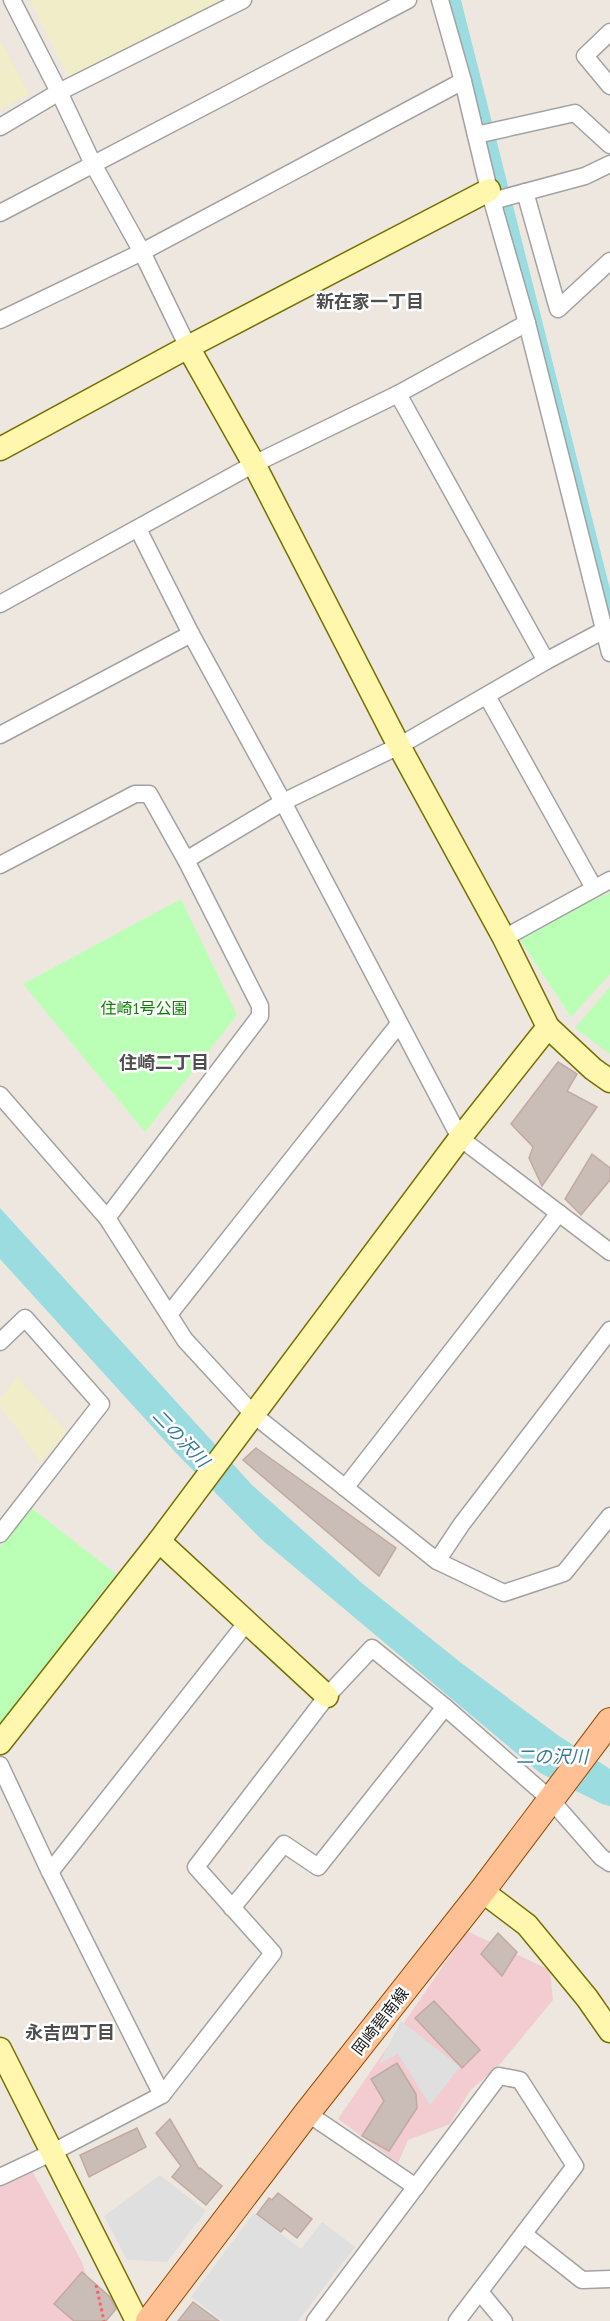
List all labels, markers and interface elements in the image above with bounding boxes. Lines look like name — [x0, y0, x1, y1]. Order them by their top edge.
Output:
district label: 新在家一丁目 — [316, 290, 424, 313]
park label: 住崎1号公園 — [100, 998, 188, 1018]
district label: 住崎二丁目 — [119, 1051, 209, 1074]
water label: 二の沢川 — [148, 1404, 216, 1473]
water label: 二の沢川 — [516, 1745, 590, 1768]
street label: 岡崎碧南線 — [347, 1983, 413, 2059]
district label: 永吉四丁目 — [25, 2021, 115, 2044]

